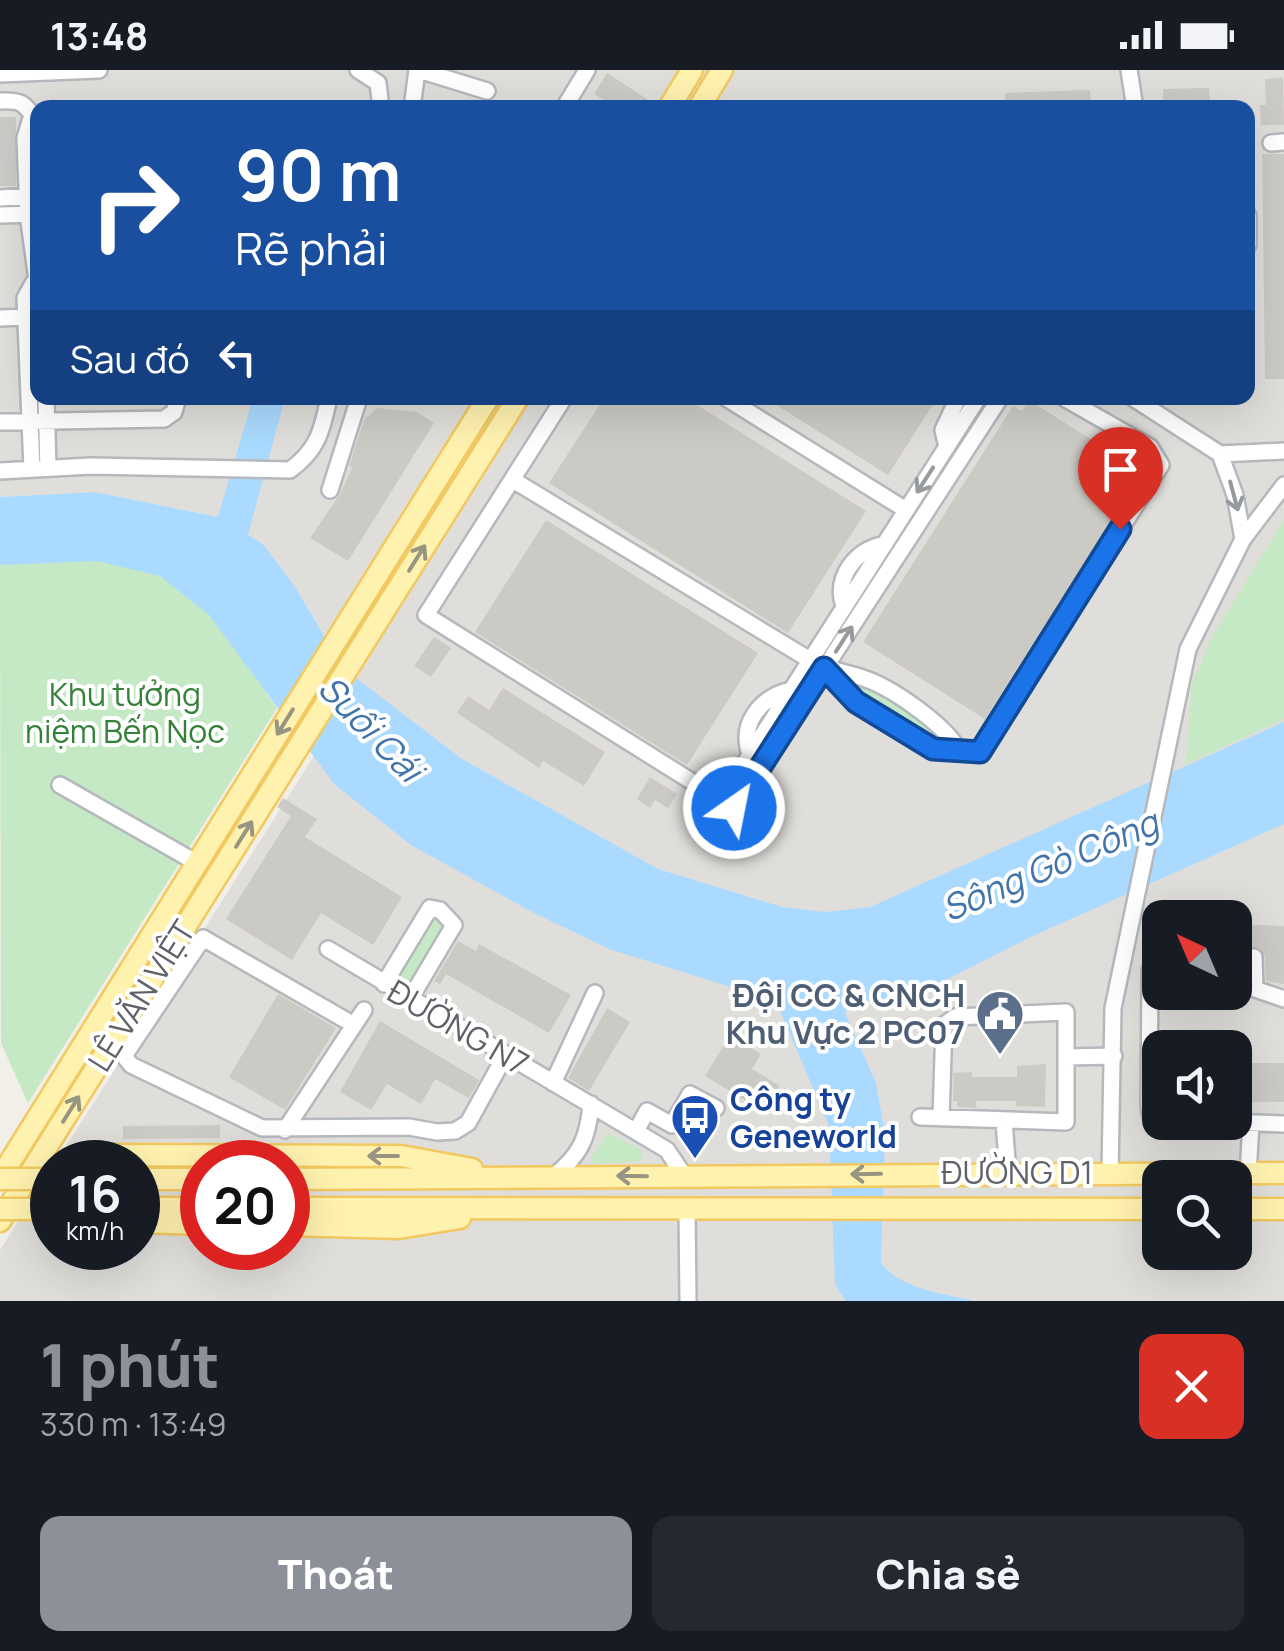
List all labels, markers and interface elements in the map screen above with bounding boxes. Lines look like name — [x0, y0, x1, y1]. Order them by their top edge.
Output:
text: 13:48 — [50, 9, 148, 61]
text: 90 m — [235, 126, 402, 222]
icon: right — [70, 140, 200, 270]
text: Rẽ phải — [235, 217, 388, 279]
icon: left — [210, 330, 265, 385]
text: Sau đó — [70, 332, 190, 384]
pin — [1078, 427, 1163, 530]
icon: arrive — [1093, 442, 1148, 497]
one-way arrow — [915, 465, 936, 493]
one-way arrow — [1225, 480, 1244, 511]
one-way arrow — [407, 544, 428, 573]
one-way arrow — [833, 625, 854, 653]
water label: Suối Cái — [308, 665, 436, 795]
park label: Khu tưởng niệm Bến Nọc — [25, 672, 225, 753]
one-way arrow — [275, 707, 295, 736]
position arrow — [682, 756, 786, 860]
water label: Sông Gò Công — [934, 797, 1167, 932]
one-way arrow — [234, 820, 254, 849]
north arrow — [1142, 900, 1252, 1010]
map controls — [1142, 900, 1252, 1270]
street label: LÊ VĂN VIỆT — [77, 911, 205, 1080]
street label: ĐƯỜNG N7 — [380, 969, 537, 1085]
place label: Đội CC & CNCH Khu Vực 2 PC07 — [726, 973, 965, 1054]
public building icon: Đội CC & CNCH Khu Vực 2 PC07 — [974, 988, 1026, 1056]
button: sound — [1142, 1030, 1252, 1140]
place label: Công ty Geneworld — [730, 1077, 897, 1158]
bus stop icon: Công ty Geneworld — [669, 1092, 721, 1160]
one-way arrow — [60, 1095, 81, 1124]
speed limit sign: 20 — [180, 1140, 310, 1270]
one-way arrow — [367, 1146, 400, 1166]
street label: ĐƯỜNG D1 — [941, 1150, 1093, 1194]
text: 16 — [69, 1159, 121, 1227]
button: search — [1142, 1160, 1252, 1270]
one-way arrow — [851, 1165, 883, 1184]
one-way arrow — [617, 1166, 649, 1185]
text: km/h — [66, 1213, 124, 1248]
text: 1 phút — [40, 1323, 220, 1405]
button: close — [1139, 1334, 1244, 1439]
text: 330 m · 13:49 — [40, 1402, 227, 1446]
button: Thoát — [40, 1516, 632, 1631]
button: Chia sẻ — [652, 1516, 1244, 1631]

